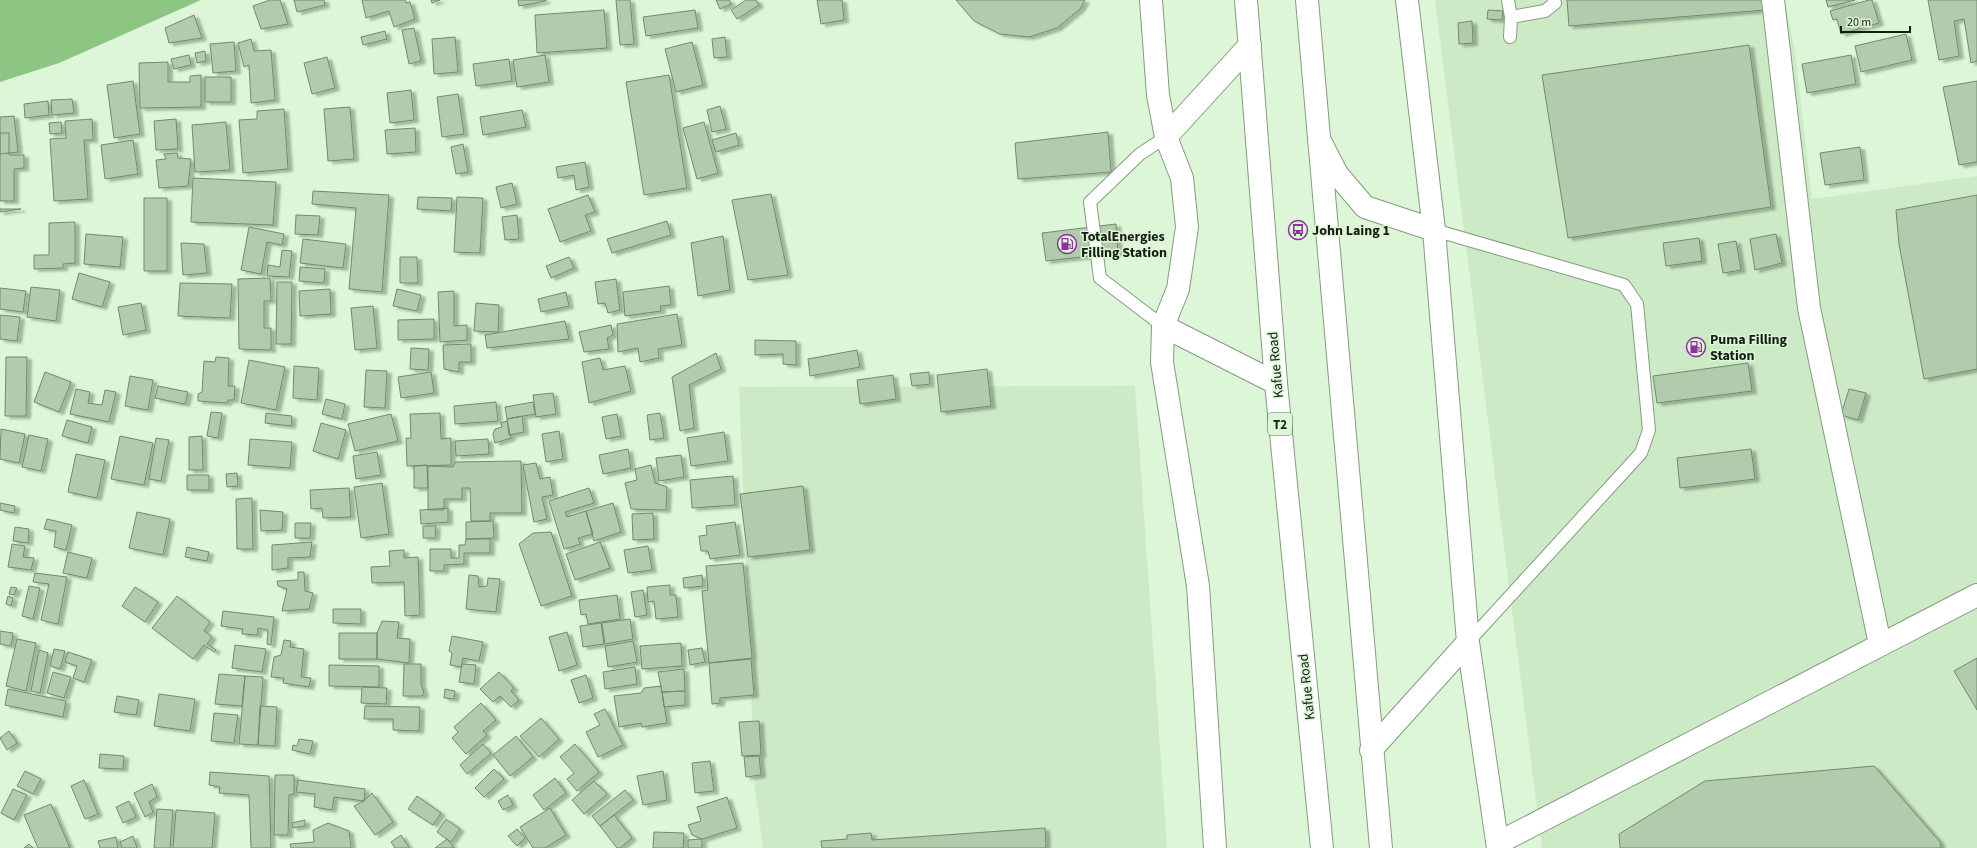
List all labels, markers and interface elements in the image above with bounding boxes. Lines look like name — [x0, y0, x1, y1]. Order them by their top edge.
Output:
scale bar — [1841, 8, 1910, 34]
text: 20 m — [1847, 14, 1871, 31]
bus stop icon: John Laing 1 — [1287, 219, 1309, 241]
place label: John Laing 1 — [1312, 221, 1390, 241]
place label: TotalEnergies Filling Station — [1081, 227, 1167, 263]
fuel station icon: TotalEnergies Filling Station — [1056, 233, 1078, 255]
place label: Puma Filling Station — [1710, 330, 1788, 366]
street label: Kafue Road — [1263, 331, 1289, 399]
fuel station icon: Puma Filling Station — [1685, 336, 1707, 358]
road number: T2 — [1268, 413, 1292, 435]
street label: Kafue Road — [1294, 653, 1320, 721]

